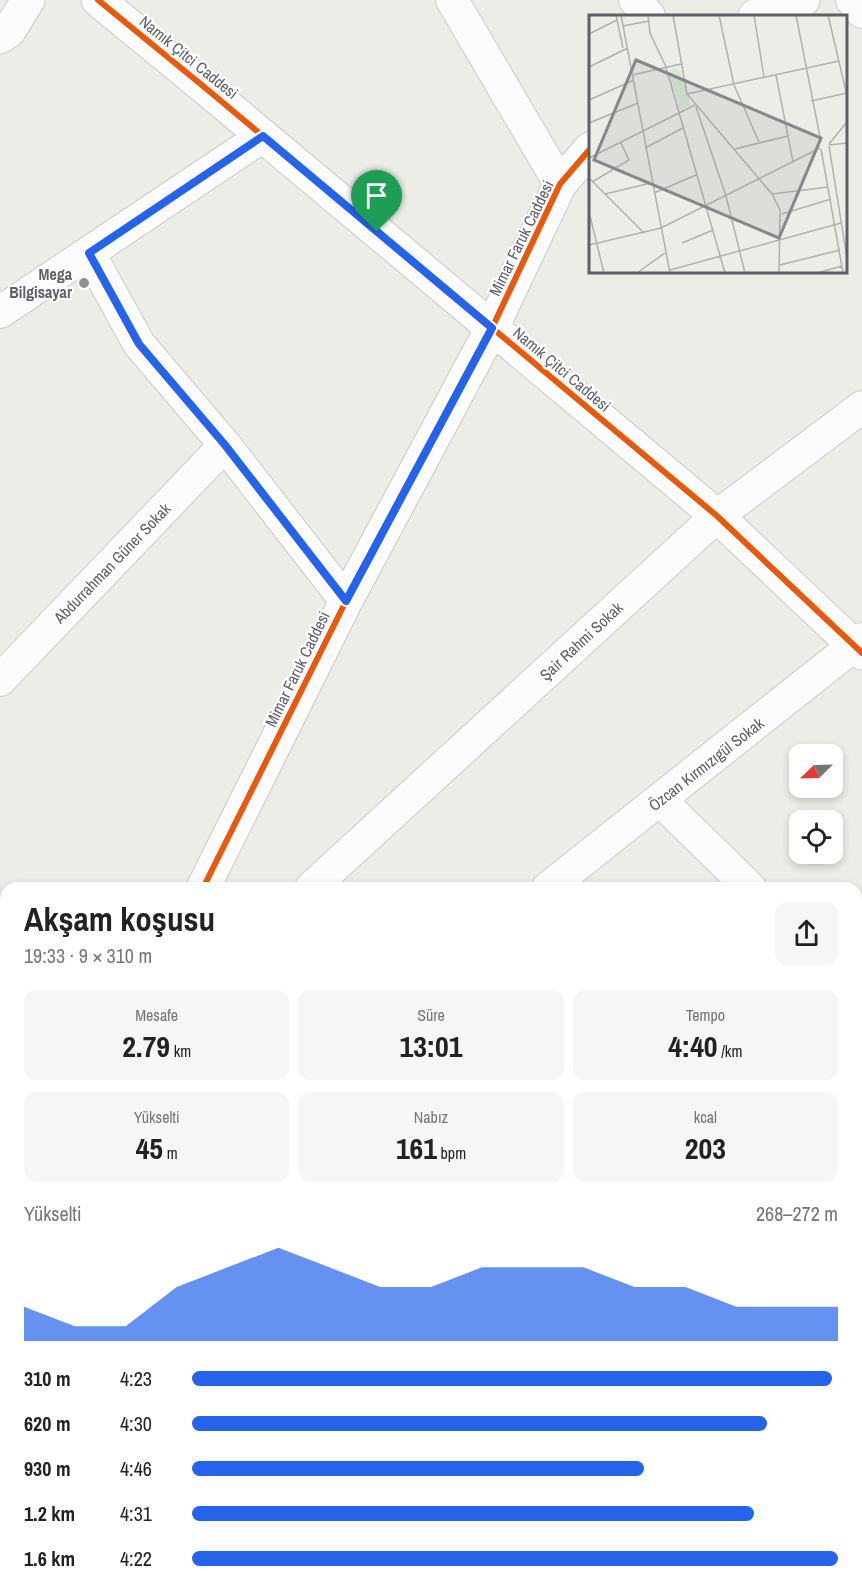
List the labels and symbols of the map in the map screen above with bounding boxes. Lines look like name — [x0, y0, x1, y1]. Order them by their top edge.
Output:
street label: Namık Çitci Caddesi — [135, 10, 243, 104]
inset map — [589, 15, 847, 273]
pin — [351, 170, 402, 232]
street label: Mimar Faruk Caddesi — [483, 176, 559, 300]
place label: Mega Bilgisayar — [9, 263, 73, 303]
marker: Mega Bilgisayar — [77, 276, 91, 290]
street label: Namık Çitci Caddesi — [509, 322, 615, 416]
street label: Abdurrahman Güner Sokak — [48, 498, 176, 629]
street label: Şair Rahmi Sokak — [535, 596, 628, 685]
street label: Mimar Faruk Caddesi — [259, 607, 335, 731]
street label: Özcan Kırmızıgül Sokak — [644, 712, 769, 816]
north arrow — [789, 744, 843, 798]

